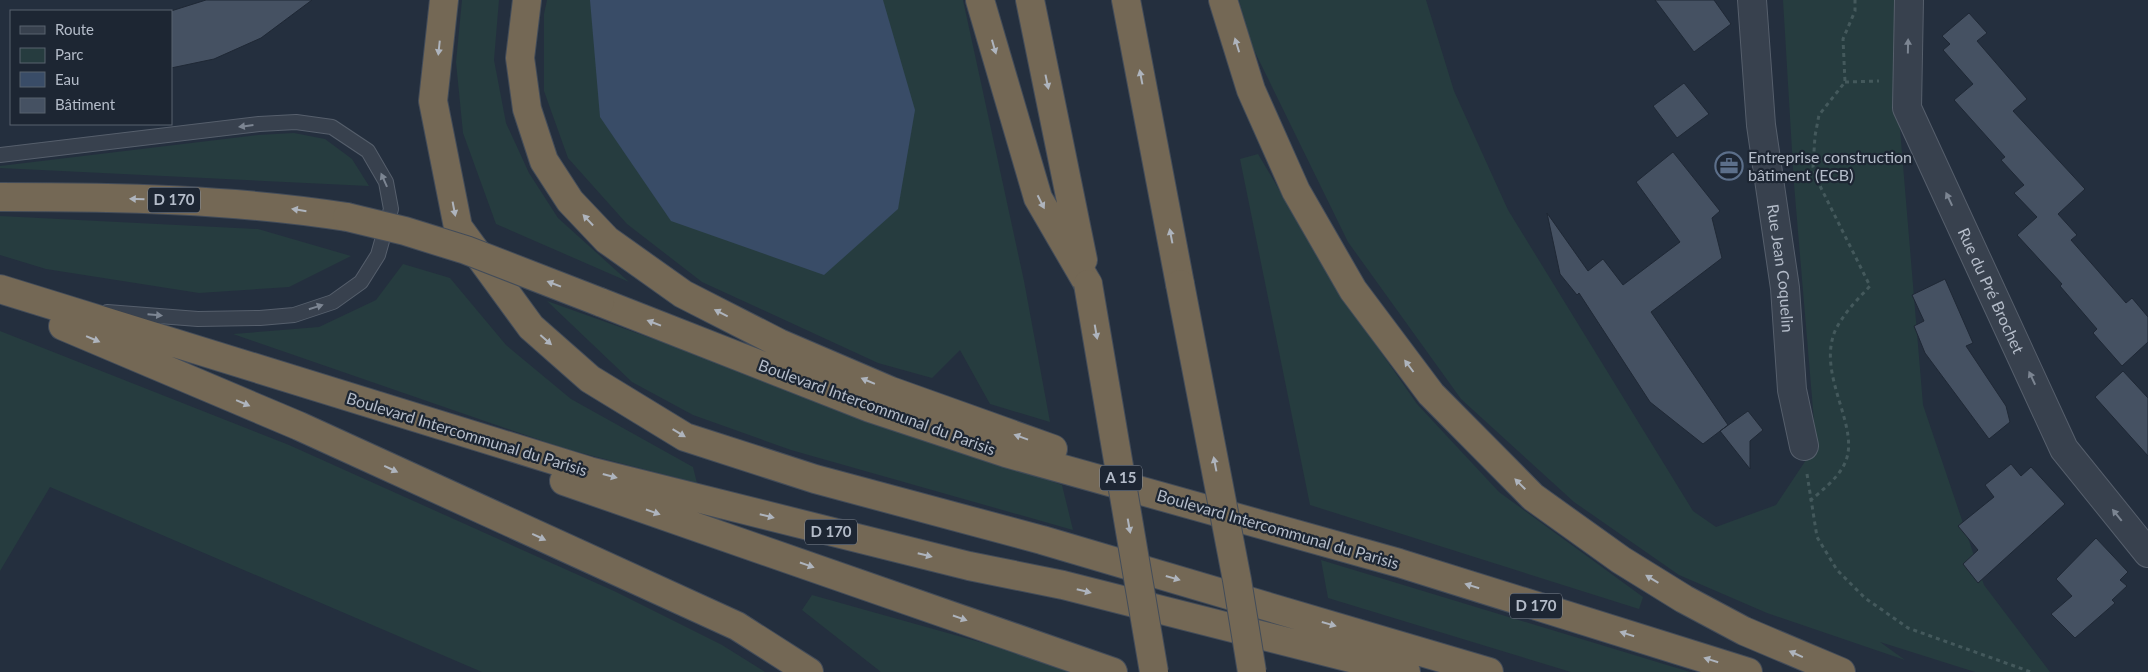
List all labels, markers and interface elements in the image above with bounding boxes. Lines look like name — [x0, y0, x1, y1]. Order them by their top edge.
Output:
legend — [10, 10, 172, 125]
text: Route — [55, 20, 94, 38]
one-way arrow — [1233, 37, 1241, 52]
one-way arrow — [1904, 38, 1912, 54]
one-way arrow — [991, 39, 999, 54]
one-way arrow — [435, 41, 443, 57]
text: Parc — [55, 45, 84, 63]
one-way arrow — [1137, 69, 1145, 84]
text: Eau — [55, 70, 79, 88]
one-way arrow — [1043, 74, 1051, 90]
text: Bâtiment — [55, 95, 116, 113]
one-way arrow — [238, 122, 254, 130]
place label: Entreprise construction bâtiment (ECB) — [1748, 147, 1912, 184]
office icon: Entreprise construction bâtiment (ECB) — [1714, 151, 1744, 181]
one-way arrow — [379, 173, 387, 187]
road number: D 170 — [148, 188, 200, 212]
one-way arrow — [1945, 192, 1953, 206]
one-way arrow — [129, 195, 145, 203]
one-way arrow — [1037, 195, 1045, 209]
one-way arrow — [450, 201, 458, 216]
street label: Rue Jean Coquelin — [1764, 203, 1798, 333]
one-way arrow — [291, 205, 307, 213]
one-way arrow — [582, 215, 594, 227]
street label: Rue du Pré Brochet — [1954, 225, 2029, 356]
one-way arrow — [1167, 228, 1175, 244]
one-way arrow — [546, 280, 561, 288]
one-way arrow — [309, 303, 324, 311]
one-way arrow — [714, 309, 728, 317]
one-way arrow — [147, 312, 163, 320]
one-way arrow — [646, 319, 661, 327]
one-way arrow — [1092, 324, 1100, 340]
one-way arrow — [539, 334, 551, 346]
one-way arrow — [86, 335, 100, 343]
street label: Boulevard Intercommunal du Parisis — [756, 355, 998, 458]
one-way arrow — [1404, 360, 1415, 373]
one-way arrow — [2028, 371, 2036, 385]
one-way arrow — [861, 376, 875, 384]
street label: Boulevard Intercommunal du Parisis — [344, 388, 590, 479]
one-way arrow — [236, 399, 250, 407]
one-way arrow — [672, 428, 685, 437]
one-way arrow — [1013, 433, 1028, 440]
one-way arrow — [1211, 456, 1219, 471]
one-way arrow — [384, 465, 398, 473]
road number: A 15 — [1100, 466, 1142, 490]
one-way arrow — [602, 473, 617, 481]
one-way arrow — [1515, 478, 1527, 490]
street label: Boulevard Intercommunal du Parisis — [1155, 485, 1401, 572]
one-way arrow — [646, 509, 661, 516]
one-way arrow — [2112, 509, 2123, 522]
one-way arrow — [760, 512, 775, 520]
one-way arrow — [1126, 519, 1134, 535]
road number: D 170 — [805, 520, 857, 544]
one-way arrow — [532, 533, 546, 541]
one-way arrow — [918, 551, 933, 559]
one-way arrow — [800, 561, 815, 569]
one-way arrow — [1166, 575, 1181, 583]
one-way arrow — [1645, 575, 1658, 584]
one-way arrow — [1465, 581, 1480, 589]
one-way arrow — [1076, 587, 1091, 595]
road number: D 170 — [1510, 594, 1562, 618]
one-way arrow — [953, 615, 968, 622]
one-way arrow — [1321, 621, 1336, 629]
one-way arrow — [1620, 630, 1635, 638]
one-way arrow — [1789, 649, 1803, 657]
one-way arrow — [1703, 656, 1718, 664]

